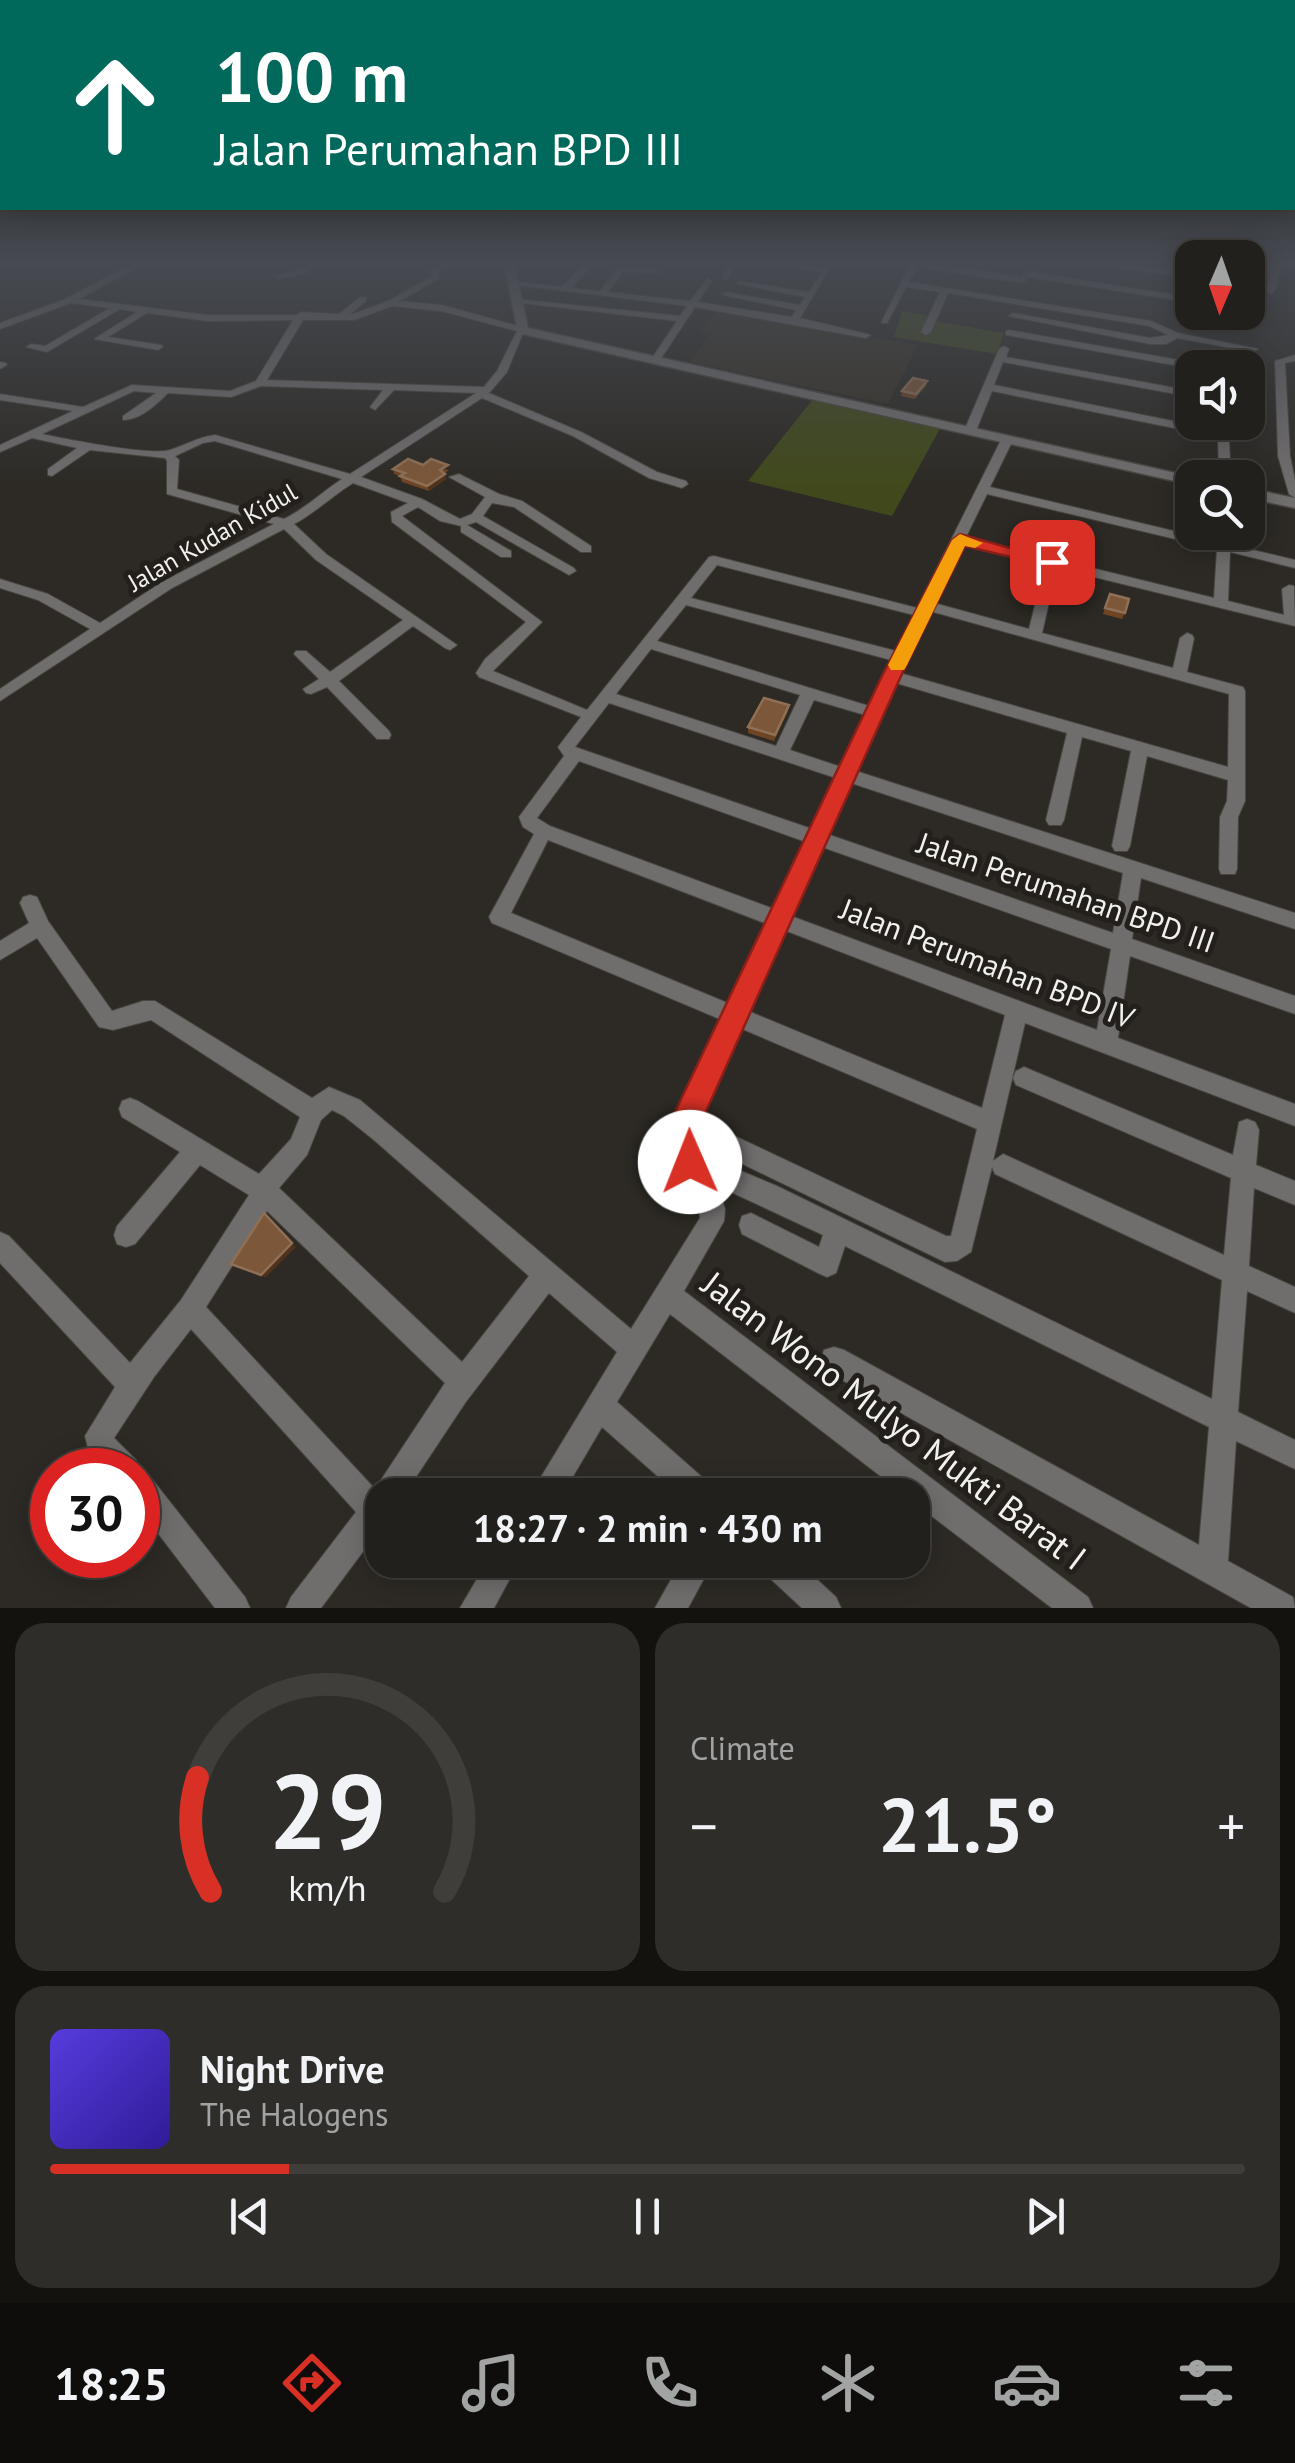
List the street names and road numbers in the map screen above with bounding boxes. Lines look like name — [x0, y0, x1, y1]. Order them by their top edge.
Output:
street label: Jalan Kudan Kidul — [121, 475, 303, 599]
street label: Jalan Perumahan BPD III — [911, 822, 1220, 961]
street label: Jalan Perumahan BPD IV — [833, 888, 1141, 1037]
street label: Jalan Wono Mulyo Mukti Barat I — [692, 1259, 1096, 1580]

